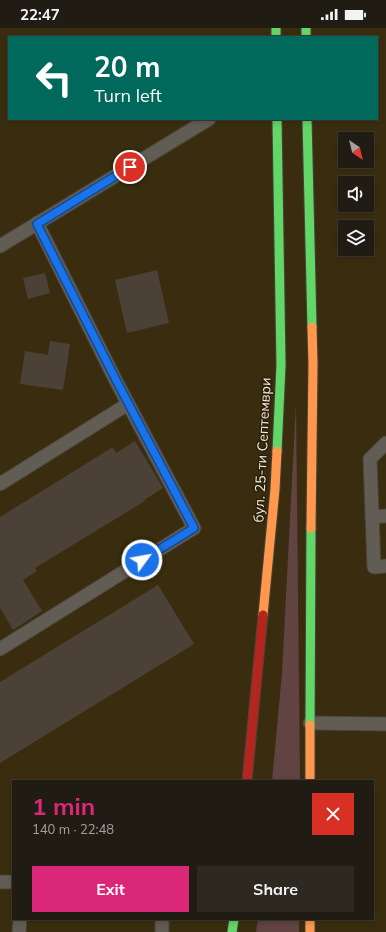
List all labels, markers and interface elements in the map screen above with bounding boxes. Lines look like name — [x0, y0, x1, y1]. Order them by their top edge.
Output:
text: 22:47 — [20, 5, 60, 24]
text: 20 m — [94, 49, 160, 84]
icon: left — [28, 52, 80, 104]
text: Turn left — [94, 84, 162, 107]
north arrow — [338, 132, 374, 168]
map controls — [338, 132, 374, 256]
pin — [113, 150, 147, 184]
icon: arrive — [119, 156, 141, 178]
button: sound — [338, 176, 374, 212]
button: layers — [338, 220, 374, 256]
street label: бул. 25-ти Септември — [249, 377, 275, 523]
position arrow — [121, 539, 163, 581]
text: 1 min — [32, 791, 95, 821]
button: close — [312, 793, 354, 835]
text: 140 m · 22:48 — [32, 821, 114, 837]
button: Exit — [32, 866, 189, 912]
button: Share — [197, 866, 354, 912]

